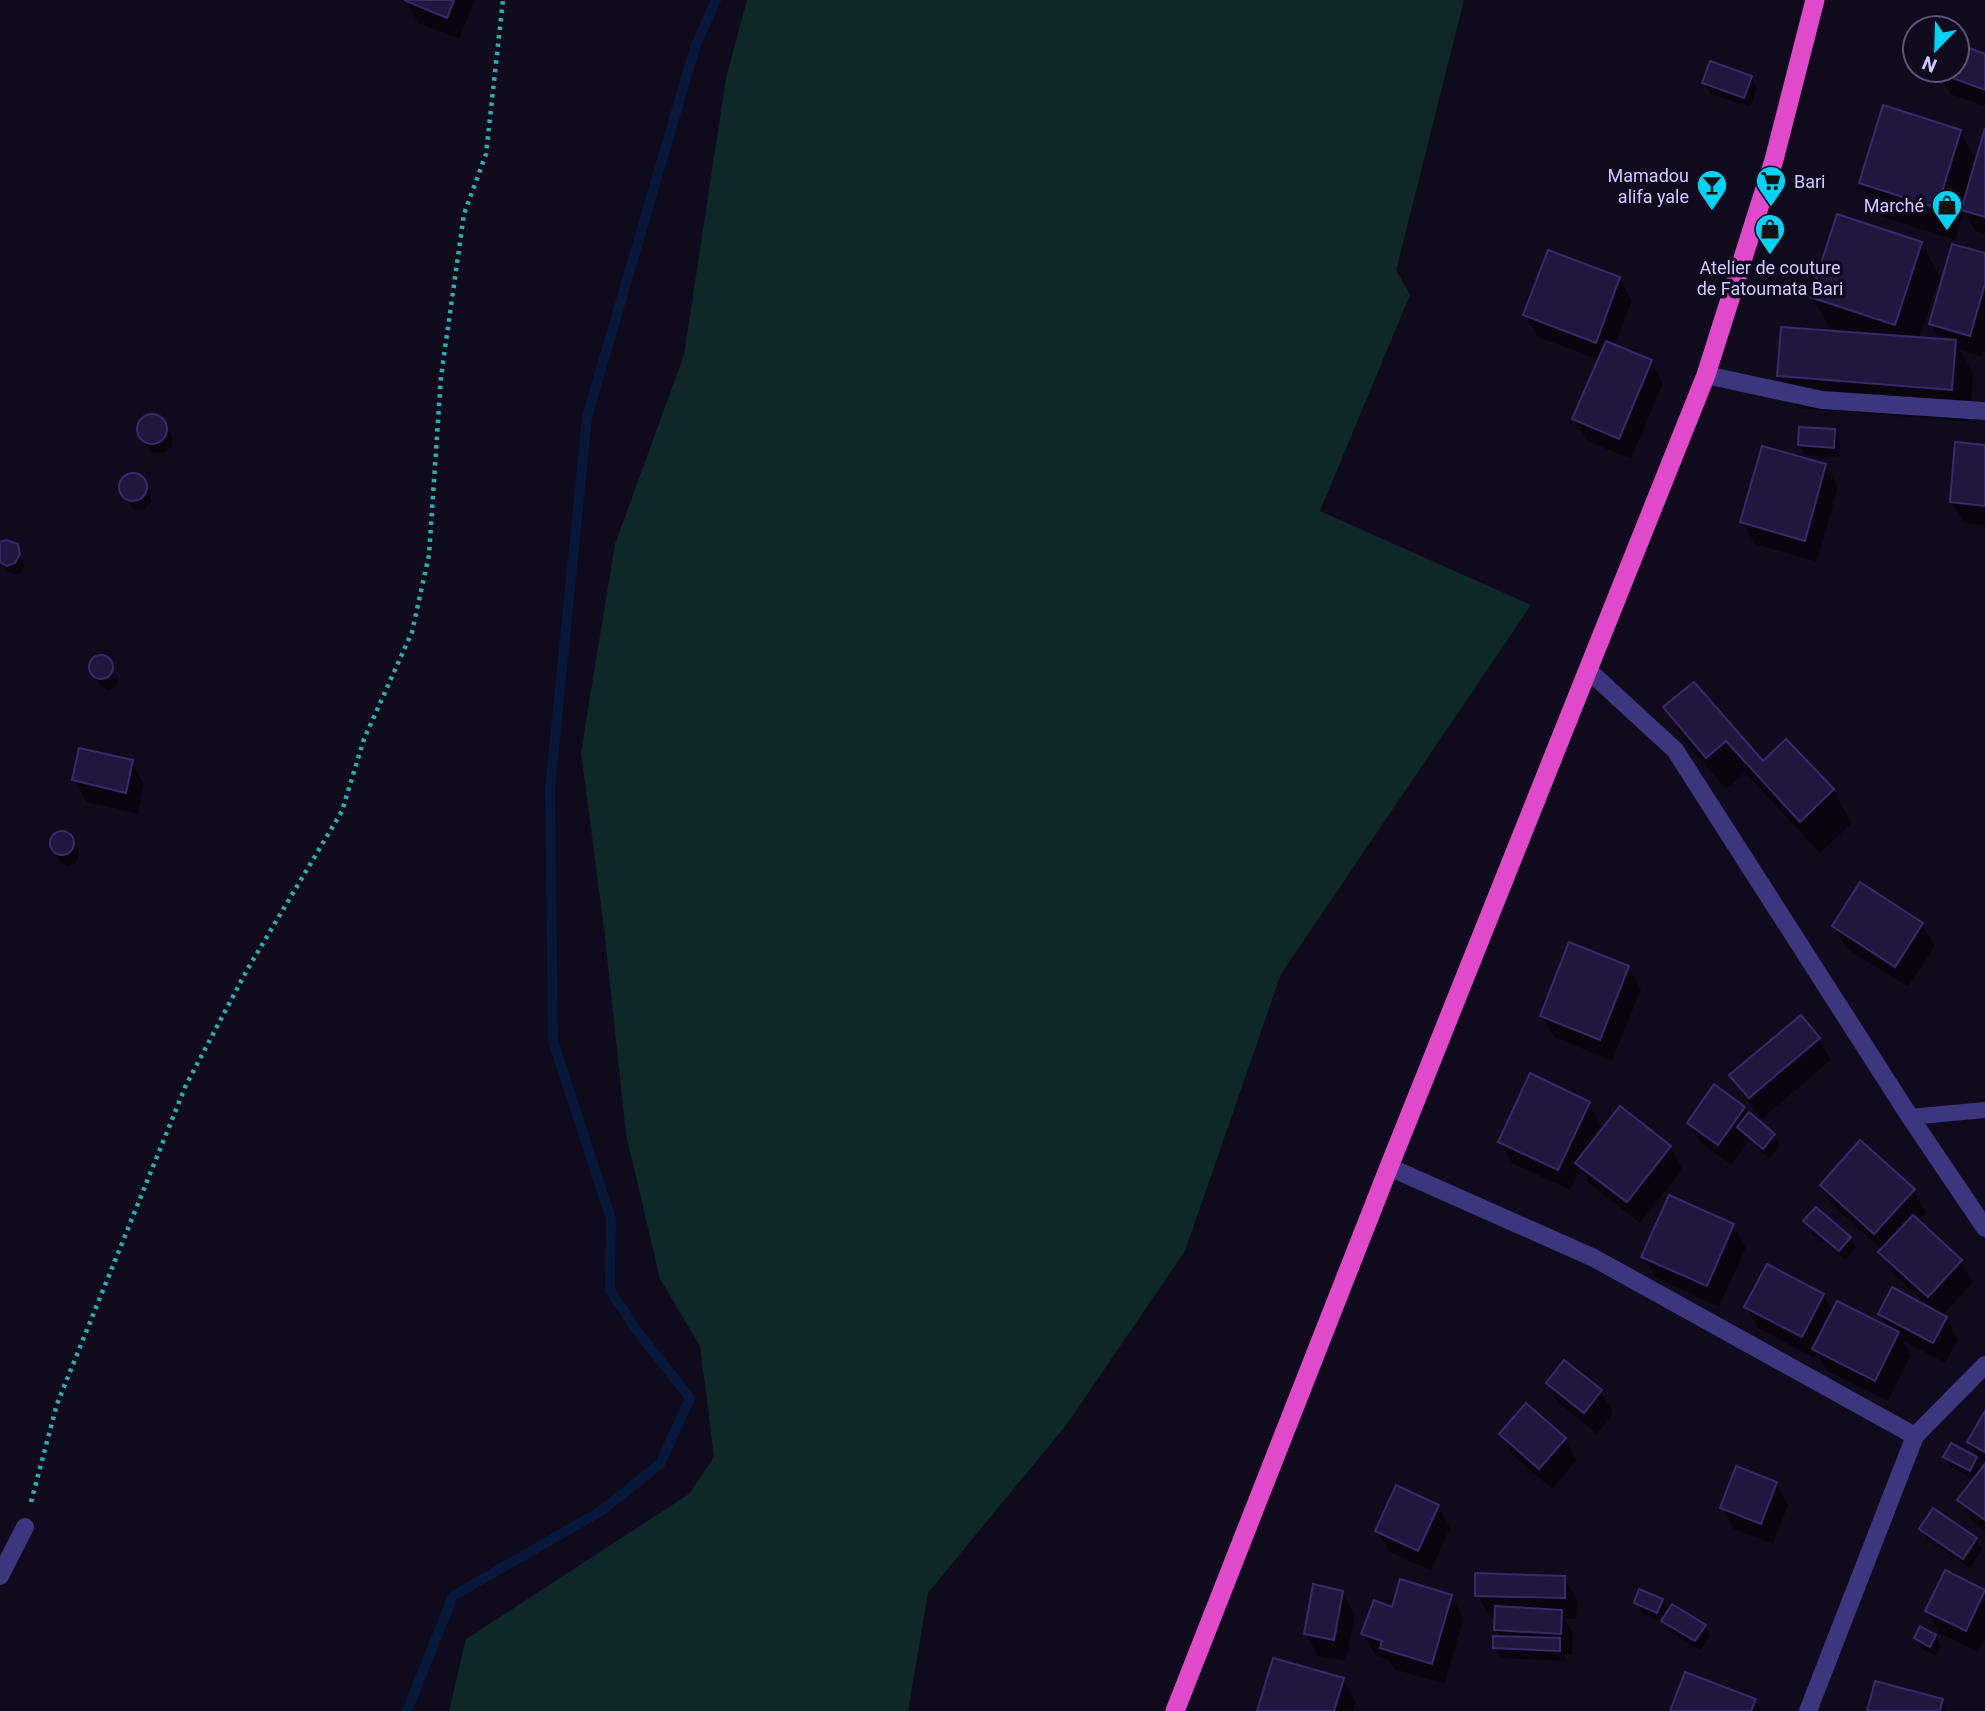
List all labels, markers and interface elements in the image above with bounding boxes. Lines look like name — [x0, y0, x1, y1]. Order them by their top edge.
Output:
north arrow — [1901, 14, 1971, 84]
text: N — [1919, 51, 1940, 77]
supermarket icon: Bari — [1754, 164, 1788, 208]
place label: Mamadou alifa yale — [1608, 165, 1689, 207]
bar icon: Mamadou alifa yale — [1695, 168, 1729, 212]
place label: Bari — [1794, 171, 1825, 192]
shop icon: Marché — [1930, 188, 1964, 232]
place label: Marché — [1864, 195, 1924, 216]
shop icon: Atelier de couture de Fatoumata Bari — [1753, 212, 1787, 256]
place label: Atelier de couture de Fatoumata Bari — [1697, 257, 1843, 299]

